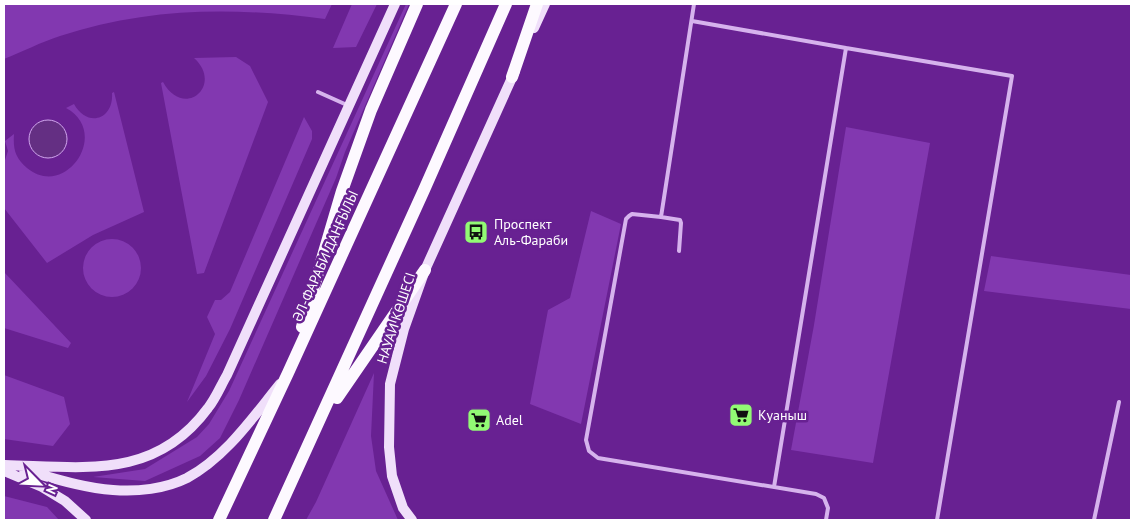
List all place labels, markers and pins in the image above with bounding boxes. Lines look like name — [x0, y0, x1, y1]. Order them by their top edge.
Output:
place label: Проспект Аль-Фараби — [494, 215, 568, 249]
bus stop icon: Проспект Аль-Фараби — [463, 219, 489, 245]
supermarket icon: Куаныш — [728, 402, 754, 428]
place label: Куаныш — [758, 406, 807, 424]
supermarket icon: Adel — [466, 407, 492, 433]
place label: Adel — [496, 411, 523, 429]

